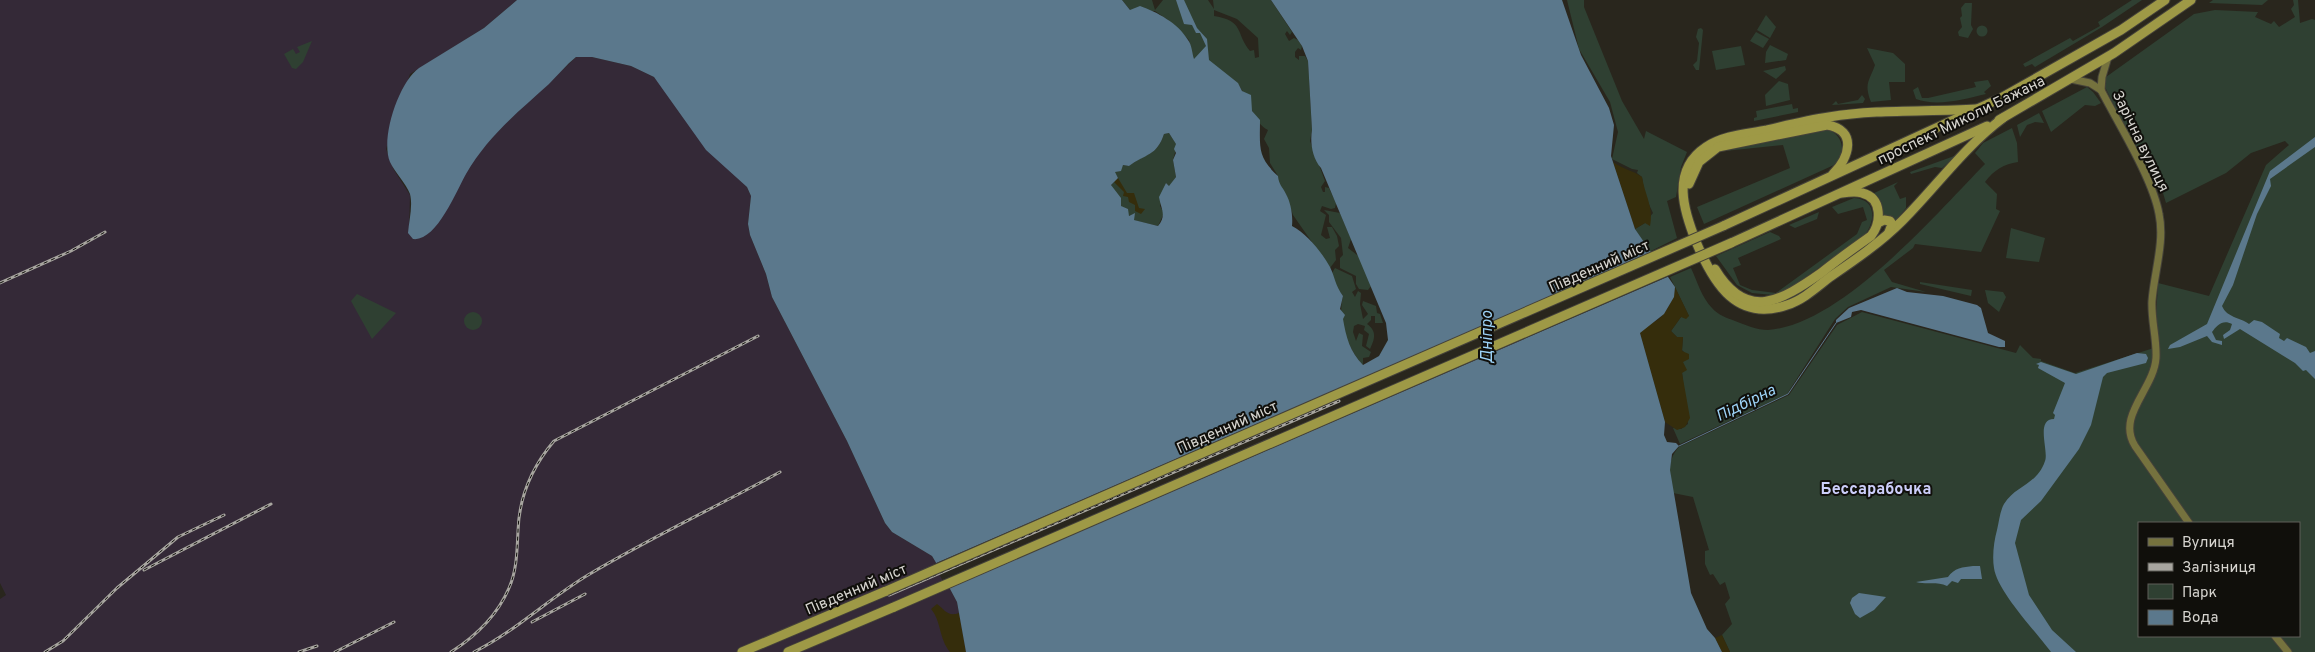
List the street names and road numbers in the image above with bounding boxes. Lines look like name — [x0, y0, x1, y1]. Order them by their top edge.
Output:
street label: проспект Миколи Бажана — [1875, 72, 2049, 170]
street label: Зарічна вулиця — [2107, 88, 2172, 196]
street label: Південний міст — [1546, 237, 1653, 298]
street label: Південний міст — [1174, 398, 1281, 459]
street label: Південний міст — [803, 560, 910, 620]

